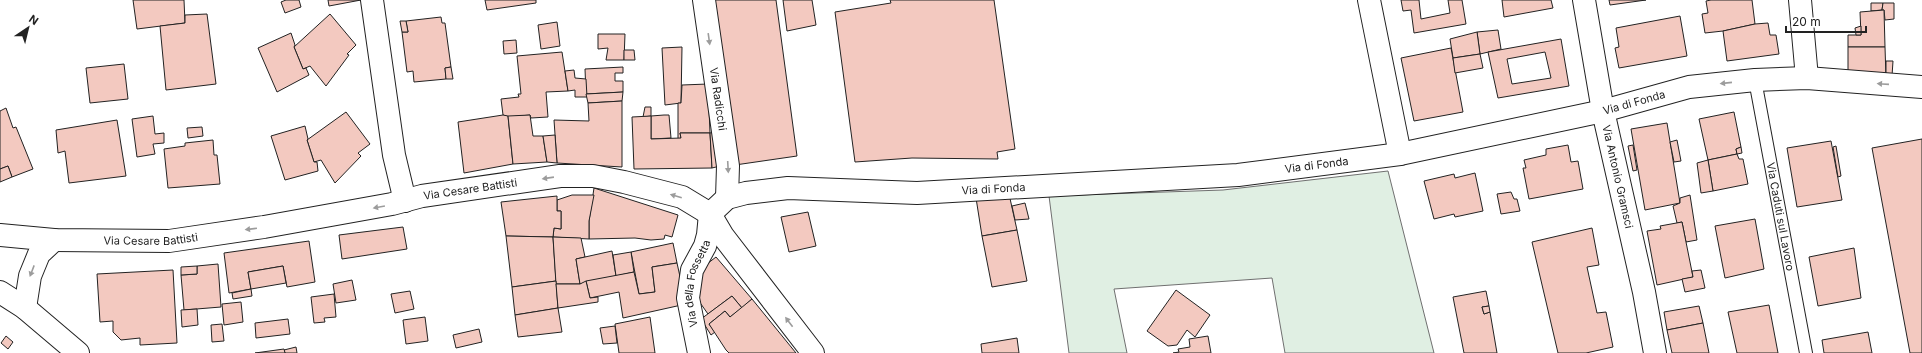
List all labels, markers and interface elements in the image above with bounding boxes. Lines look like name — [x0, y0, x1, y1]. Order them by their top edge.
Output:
north arrow — [8, 8, 48, 48]
scale bar — [1786, 8, 1866, 34]
text: N — [26, 12, 41, 28]
text: 20 m — [1792, 14, 1821, 29]
one-way arrow — [706, 33, 712, 45]
street label: Via Radicchi — [707, 66, 730, 132]
one-way arrow — [1719, 80, 1732, 86]
one-way arrow — [1877, 80, 1889, 87]
street label: Via di Fonda — [1601, 87, 1667, 118]
street label: Via Antonio Gramsci — [1599, 124, 1636, 230]
street label: Via di Fonda — [1284, 154, 1349, 176]
one-way arrow — [724, 161, 731, 173]
street label: Via Caduti sul Lavoro — [1764, 161, 1798, 272]
street label: Via Cesare Battisti — [422, 175, 518, 203]
one-way arrow — [542, 175, 554, 181]
street label: Via di Fonda — [961, 180, 1026, 197]
one-way arrow — [669, 193, 681, 199]
one-way arrow — [373, 204, 385, 210]
one-way arrow — [245, 226, 257, 232]
street label: Via Cesare Battisti — [103, 230, 199, 248]
street label: Via della Fossetta — [681, 238, 713, 329]
one-way arrow — [29, 265, 35, 277]
one-way arrow — [785, 317, 793, 327]

